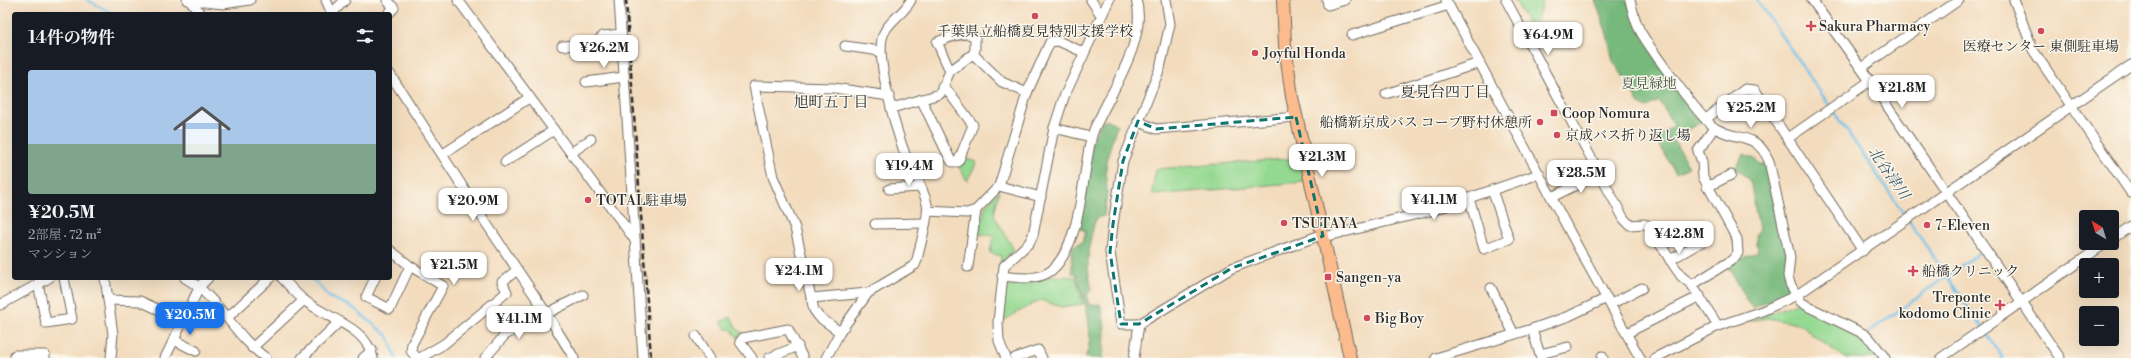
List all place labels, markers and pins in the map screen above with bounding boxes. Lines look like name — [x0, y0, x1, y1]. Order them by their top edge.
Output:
marker: 千葉県立船橋夏見特別支援学校 — [1030, 11, 1040, 21]
place label: Sakura Pharmacy — [1819, 18, 1931, 36]
marker: Sakura Pharmacy — [1806, 21, 1816, 31]
pin: ¥64.9M — [1515, 22, 1581, 56]
place label: 千葉県立船橋夏見特別支援学校 — [937, 23, 1133, 41]
marker: 医療センター 東側駐車場 — [2036, 26, 2046, 36]
pin: ¥26.2M — [571, 35, 637, 69]
place label: 医療センター 東側駐車場 — [1963, 38, 2119, 56]
place label: Joyful Honda — [1262, 45, 1347, 63]
marker: Joyful Honda — [1250, 48, 1260, 58]
pin: ¥21.8M — [1869, 75, 1935, 109]
pin: ¥25.2M — [1718, 95, 1784, 129]
place label: Coop Nomura — [1562, 105, 1651, 123]
marker: Coop Nomura — [1549, 108, 1559, 118]
place label: 船橋新京成バス コープ野村休憩所 — [1320, 114, 1532, 132]
marker: 船橋新京成バス コープ野村休憩所 — [1535, 117, 1545, 127]
place label: 京成バス折り返し場 — [1565, 127, 1691, 145]
marker: 京成バス折り返し場 — [1552, 130, 1562, 140]
pin: ¥21.3M — [1289, 144, 1355, 178]
pin: ¥19.4M — [876, 153, 942, 187]
pin: ¥28.5M — [1548, 160, 1614, 194]
pin: ¥41.1M — [1401, 187, 1467, 221]
pin: ¥20.9M — [440, 188, 506, 222]
place label: TOTAL駐車場 — [596, 192, 687, 210]
marker: TOTAL駐車場 — [583, 195, 593, 205]
place label: TSUTAYA — [1292, 215, 1358, 233]
place label: 7-Eleven — [1935, 217, 1991, 235]
marker: TSUTAYA — [1279, 218, 1289, 228]
marker: 7-Eleven — [1922, 220, 1932, 230]
pin: ¥42.8M — [1646, 221, 1712, 255]
pin: ¥21.5M — [421, 252, 487, 286]
pin: ¥24.1M — [766, 258, 832, 292]
place label: 船橋クリニック — [1922, 263, 2019, 281]
marker: 船橋クリニック — [1907, 265, 1919, 277]
place label: Sangen-ya — [1336, 269, 1402, 287]
marker: Sangen-ya — [1323, 272, 1333, 282]
place label: Treponte kodomo Clinic — [1899, 289, 1991, 323]
marker: Treponte kodomo Clinic — [1994, 299, 2006, 311]
pin: ¥20.5M — [157, 302, 223, 336]
pin: ¥41.1M — [486, 306, 552, 340]
place label: Big Boy — [1374, 310, 1424, 328]
marker: Big Boy — [1362, 313, 1372, 323]

